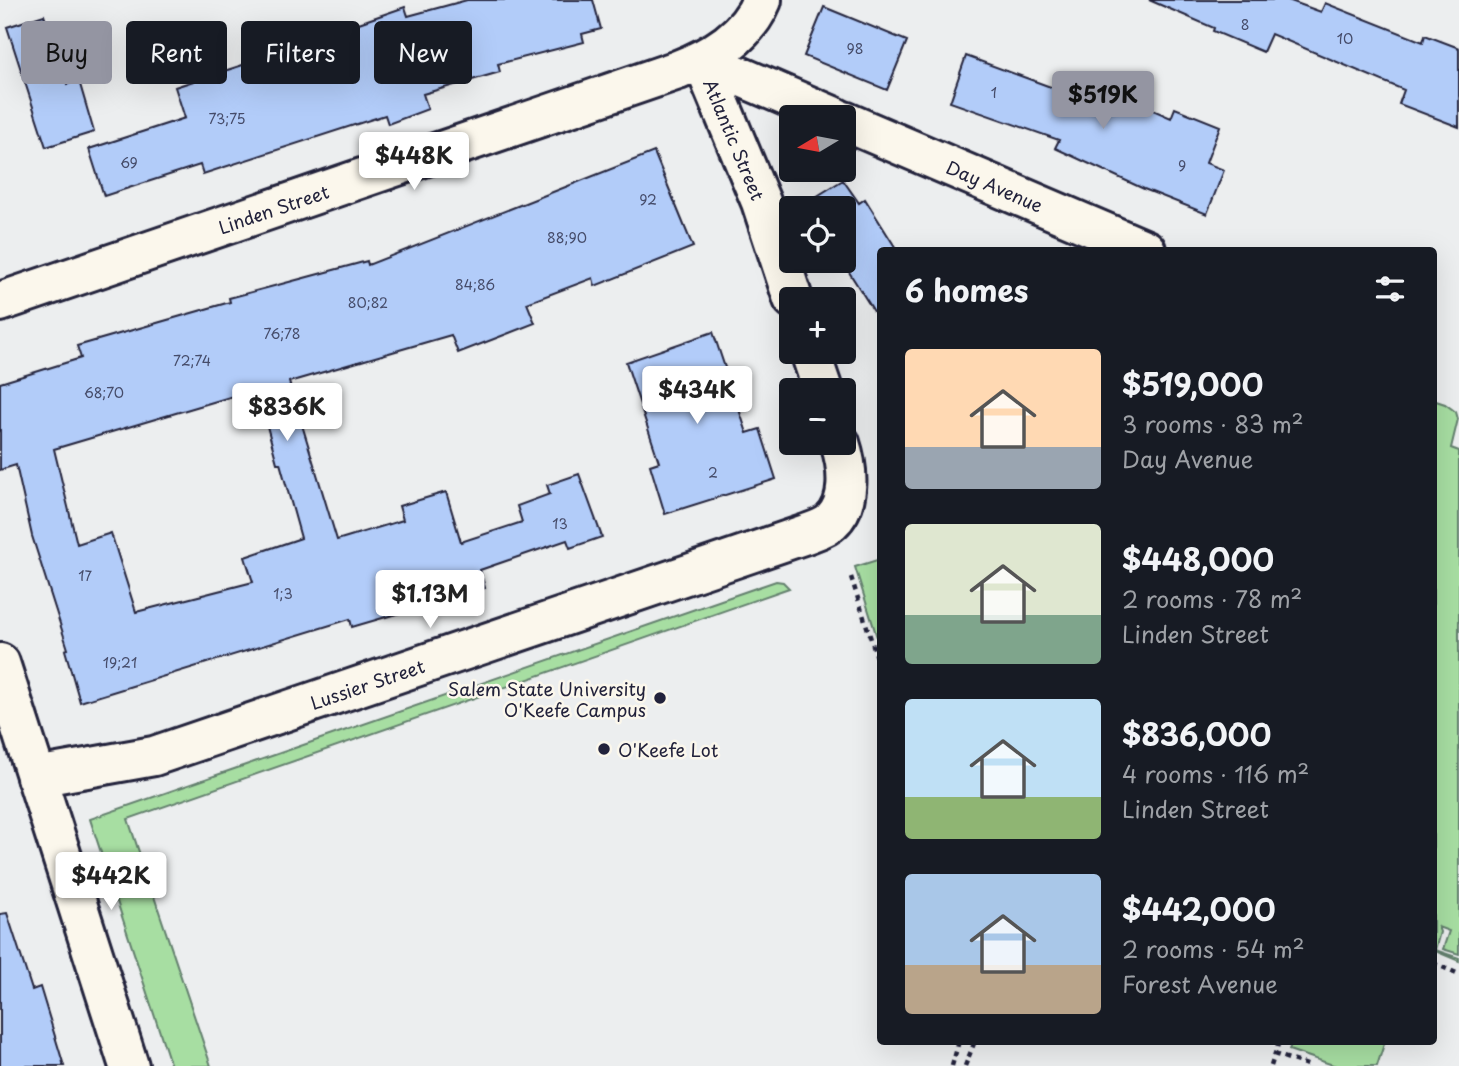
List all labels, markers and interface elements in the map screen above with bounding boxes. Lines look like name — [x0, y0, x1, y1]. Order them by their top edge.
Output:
house number: 8 — [1241, 14, 1249, 35]
chip: Buy — [21, 21, 112, 84]
chip: Rent — [126, 21, 227, 84]
chip: Filters — [241, 21, 360, 84]
chip: New — [374, 21, 472, 84]
house number: 10 — [1337, 28, 1353, 49]
house number: 98 — [847, 38, 863, 59]
pin: $519K — [1054, 72, 1152, 131]
street label: Atlantic Street — [698, 75, 772, 204]
text: $519K — [1068, 76, 1138, 111]
house number: 1 — [991, 82, 997, 103]
north arrow — [779, 105, 856, 182]
map controls — [779, 105, 856, 455]
house number: 73;75 — [208, 108, 246, 129]
pin: $448K — [365, 132, 463, 192]
text: $448K — [375, 137, 453, 172]
house number: 69 — [120, 152, 138, 173]
street label: Day Avenue — [942, 153, 1048, 218]
house number: 9 — [1178, 155, 1186, 176]
street label: Linden Street — [215, 177, 332, 240]
house number: 92 — [639, 189, 657, 210]
button: locate — [779, 196, 856, 273]
house number: 88;90 — [547, 227, 587, 248]
text: 6 homes — [905, 267, 1028, 312]
icon: filters — [1371, 270, 1409, 308]
house number: 84;86 — [455, 274, 495, 295]
button: + — [779, 287, 856, 364]
house number: 80;82 — [348, 292, 388, 313]
house number: 76;78 — [264, 323, 300, 344]
house number: 72;74 — [173, 350, 211, 371]
text: $519,000 — [1122, 361, 1263, 406]
pin: $434K — [648, 366, 746, 426]
text: $434K — [658, 371, 736, 406]
icon: home — [961, 377, 1045, 461]
button: − — [779, 378, 856, 455]
house number: 68;70 — [84, 382, 124, 403]
pin: $836K — [238, 384, 336, 443]
text: $836K — [248, 388, 326, 423]
text: 3 rooms · 83 m² — [1122, 406, 1304, 441]
text: Day Avenue — [1122, 441, 1253, 476]
house number: 2 — [708, 462, 718, 483]
house number: 13 — [552, 513, 568, 534]
text: $448,000 — [1122, 536, 1274, 581]
icon: home — [961, 552, 1045, 636]
house number: 17 — [78, 565, 92, 586]
pin: $1.13M — [373, 570, 487, 630]
text: $1.13M — [391, 575, 469, 610]
text: 2 rooms · 78 m² — [1122, 581, 1302, 616]
house number: 1;3 — [273, 583, 293, 604]
text: Linden Street — [1122, 616, 1269, 651]
street label: Lussier Street — [306, 651, 428, 715]
house number: 19;21 — [103, 652, 137, 673]
place label: Salem State University O'Keefe Campus — [448, 675, 646, 723]
marker: Salem State University O'Keefe Campus — [652, 690, 668, 706]
text: $836,000 — [1122, 711, 1271, 756]
icon: home — [961, 727, 1045, 811]
place label: O'Keefe Lot — [618, 736, 719, 763]
marker: O'Keefe Lot — [596, 741, 612, 757]
text: 4 rooms · 116 m² — [1122, 756, 1309, 791]
text: Linden Street — [1122, 791, 1269, 826]
pin: $442K — [62, 852, 160, 912]
text: $442K — [71, 857, 151, 892]
text: $442,000 — [1122, 886, 1276, 931]
icon: home — [961, 902, 1045, 986]
text: 2 rooms · 54 m² — [1122, 931, 1305, 966]
text: Forest Avenue — [1122, 966, 1278, 1001]

